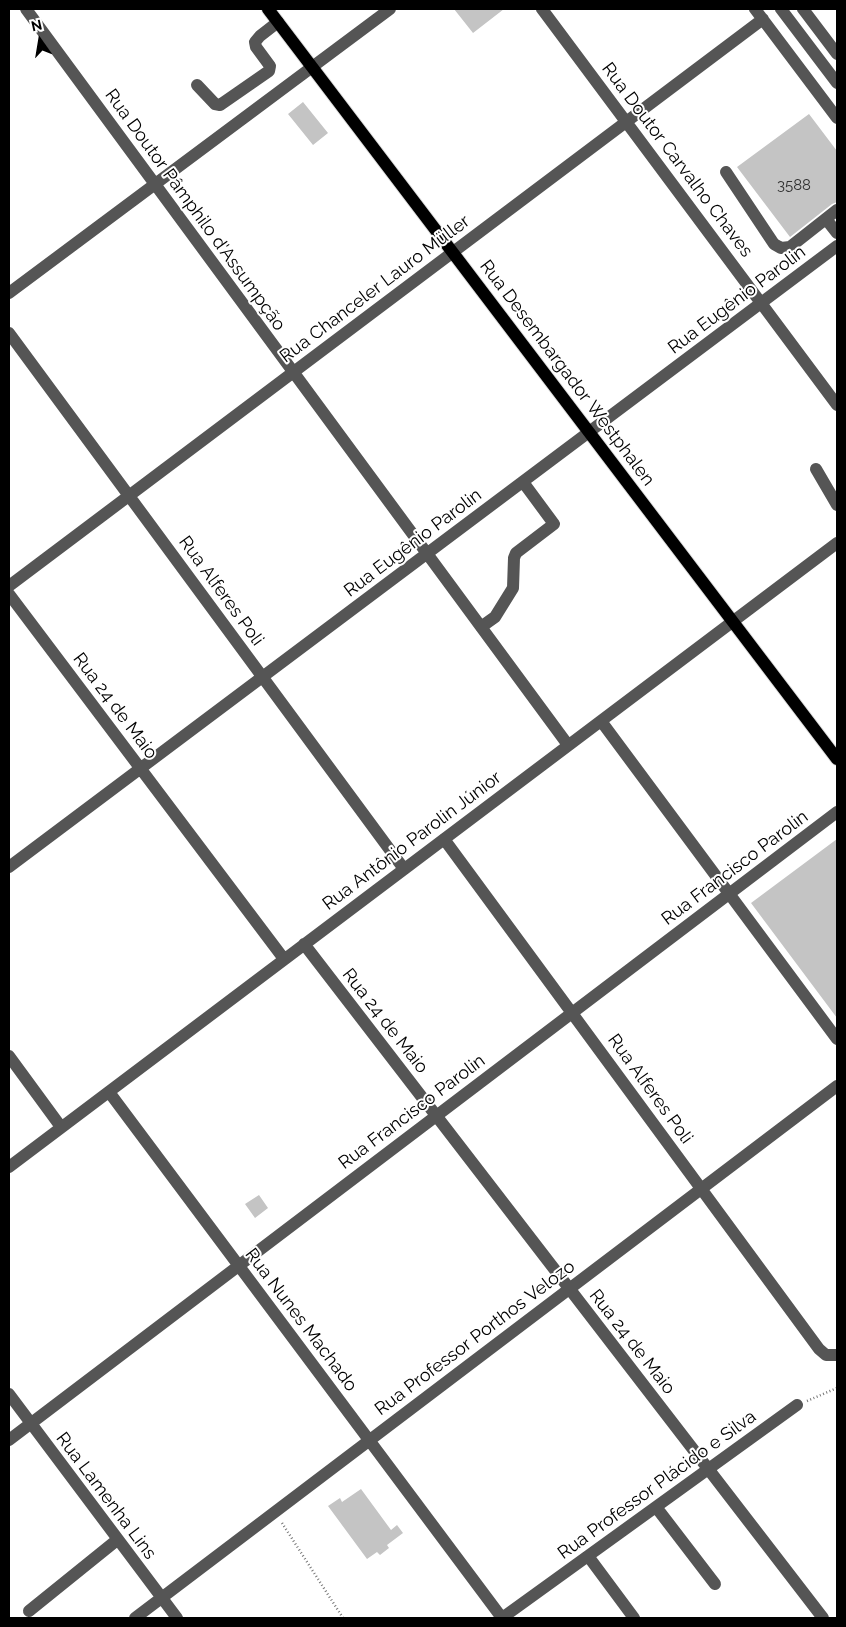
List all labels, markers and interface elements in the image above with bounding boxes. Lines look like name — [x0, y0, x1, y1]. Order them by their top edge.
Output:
north arrow — [15, 15, 65, 65]
text: N — [30, 16, 44, 34]
street label: Rua Doutor Carvalho Chaves — [597, 59, 757, 261]
street label: Rua Doutor Pâmphilo d'Assumpção — [100, 85, 290, 335]
house number: 3588 — [777, 176, 811, 194]
street label: Rua Chanceler Lauro Müller — [276, 211, 474, 367]
street label: Rua Eugênio Parolin — [664, 241, 810, 359]
street label: Rua Desembargador Westphalen — [475, 256, 659, 490]
street label: Rua Eugênio Parolin — [340, 484, 486, 602]
street label: Rua Alferes Poli — [174, 532, 268, 650]
street label: Rua 24 de Maio — [68, 649, 162, 763]
street label: Rua Antônio Parolin Júnior — [319, 767, 505, 915]
street label: Rua Francisco Parolin — [658, 806, 812, 930]
street label: Rua 24 de Maio — [337, 964, 433, 1078]
street label: Rua Alferes Poli — [603, 1030, 697, 1148]
street label: Rua Francisco Parolin — [335, 1050, 489, 1174]
street label: Rua Nunes Machado — [240, 1244, 362, 1396]
street label: Rua Professor Porthos Velozo — [371, 1256, 579, 1420]
street label: Rua 24 de Maio — [584, 1285, 680, 1399]
street label: Rua Professor Plácido e Silva — [554, 1406, 760, 1564]
street label: Rua Lamenha Lins — [51, 1428, 161, 1564]

